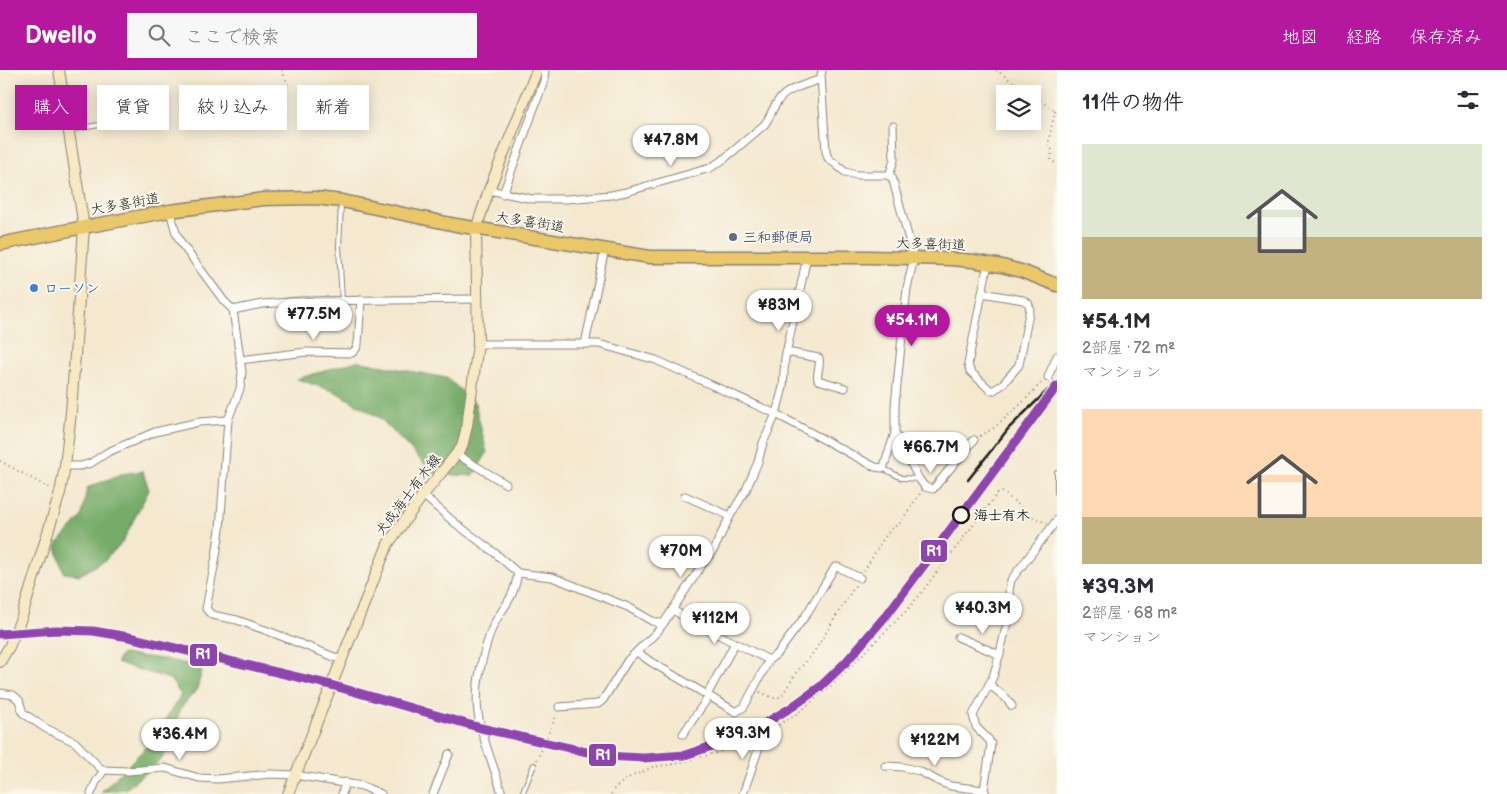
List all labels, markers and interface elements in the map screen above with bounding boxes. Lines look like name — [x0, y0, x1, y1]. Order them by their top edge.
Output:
search box — [127, 13, 477, 58]
text: Dwello — [25, 21, 97, 50]
icon: search — [145, 21, 173, 49]
text: ここで検索 — [185, 26, 280, 49]
text: 地図 — [1282, 27, 1318, 48]
text: 経路 — [1346, 27, 1382, 48]
text: 保存済み — [1410, 27, 1482, 48]
chip: 購入 — [15, 85, 87, 130]
chip: 賃貸 — [97, 85, 169, 130]
chip: 絞り込み — [179, 85, 287, 130]
chip: 新着 — [297, 85, 369, 130]
map controls — [996, 85, 1041, 130]
button: layers — [996, 85, 1041, 130]
icon: filters — [1454, 86, 1482, 114]
text: 11件の物件 — [1082, 90, 1184, 115]
pin: ¥47.8M — [630, 124, 712, 167]
text: ¥47.8M — [643, 131, 699, 150]
icon: home — [1237, 176, 1327, 266]
street label: 大多喜街道 — [89, 190, 161, 218]
street label: 大多喜街道 — [494, 208, 566, 236]
place label: 三和郵便局 — [743, 229, 813, 246]
marker: 三和郵便局 — [727, 231, 739, 243]
street label: 大多喜街道 — [896, 234, 966, 254]
place label: ローソン — [44, 280, 100, 297]
marker: ローソン — [28, 282, 40, 294]
pin: ¥83M — [749, 290, 809, 332]
text: ¥83M — [758, 296, 800, 315]
pin: ¥77.5M — [273, 298, 355, 341]
pin: ¥54.1M — [871, 304, 953, 347]
text: ¥77.5M — [287, 305, 341, 324]
text: ¥54.1M — [1082, 309, 1151, 334]
text: ¥54.1M — [886, 311, 938, 330]
text: 2部屋 · 72 m² — [1082, 339, 1175, 358]
text: マンション — [1082, 363, 1161, 382]
pin: ¥66.7M — [890, 432, 972, 474]
text: ¥66.7M — [903, 438, 959, 457]
icon: home — [1237, 441, 1327, 531]
street label: 犬成海士有木線 — [372, 451, 444, 539]
marker: 海士有木 — [952, 506, 970, 524]
place label: 海士有木 — [974, 507, 1030, 524]
pin: ¥70M — [651, 536, 711, 578]
line badge: R1 — [920, 539, 948, 563]
text: ¥70M — [660, 542, 702, 561]
text: R1 — [926, 543, 942, 560]
text: ¥39.3M — [1082, 574, 1154, 599]
pin: ¥40.3M — [942, 592, 1024, 635]
text: ¥40.3M — [955, 599, 1011, 618]
pin: ¥112M — [680, 602, 750, 645]
text: 2部屋 · 68 m² — [1082, 604, 1177, 623]
text: ¥112M — [692, 609, 738, 628]
text: マンション — [1082, 628, 1161, 647]
line badge: R1 — [189, 643, 218, 667]
text: R1 — [195, 646, 211, 663]
pin: ¥36.4M — [139, 718, 221, 761]
pin: ¥39.3M — [702, 718, 784, 760]
text: ¥39.3M — [715, 724, 771, 743]
pin: ¥122M — [900, 724, 970, 767]
text: ¥36.4M — [152, 725, 208, 744]
text: ¥122M — [910, 731, 960, 750]
line badge: R1 — [588, 743, 617, 767]
text: R1 — [595, 747, 611, 764]

